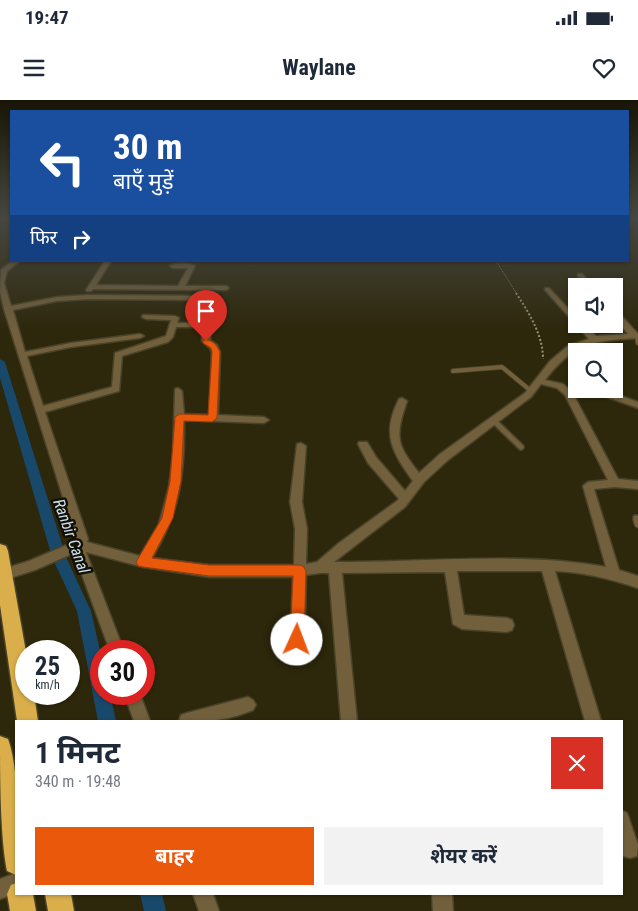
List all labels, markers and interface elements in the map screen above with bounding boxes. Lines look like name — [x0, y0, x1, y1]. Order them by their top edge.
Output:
text: 19:47 — [25, 6, 69, 29]
icon: menu — [20, 54, 48, 82]
icon: heart — [590, 54, 618, 82]
text: Waylane — [282, 55, 356, 80]
text: 30 m — [113, 127, 182, 168]
icon: left — [30, 130, 95, 195]
text: बाएँ मुड़ें — [113, 169, 173, 194]
icon: right — [67, 225, 95, 253]
text: फिर — [30, 226, 57, 249]
map controls — [568, 278, 623, 398]
button: sound — [568, 278, 623, 333]
pin — [185, 290, 227, 341]
icon: arrive — [192, 297, 220, 325]
button: search — [568, 343, 623, 398]
water label: Ranbir Canal — [49, 496, 94, 576]
position arrow — [270, 613, 322, 665]
speed limit sign: 30 — [90, 640, 155, 705]
text: 25 — [35, 652, 60, 681]
text: km/h — [35, 678, 60, 692]
text: 1 मिनट — [35, 735, 120, 770]
button: close — [551, 737, 603, 789]
text: 340 m · 19:48 — [35, 772, 121, 791]
button: बाहर — [35, 827, 314, 885]
button: शेयर करें — [324, 827, 603, 885]

